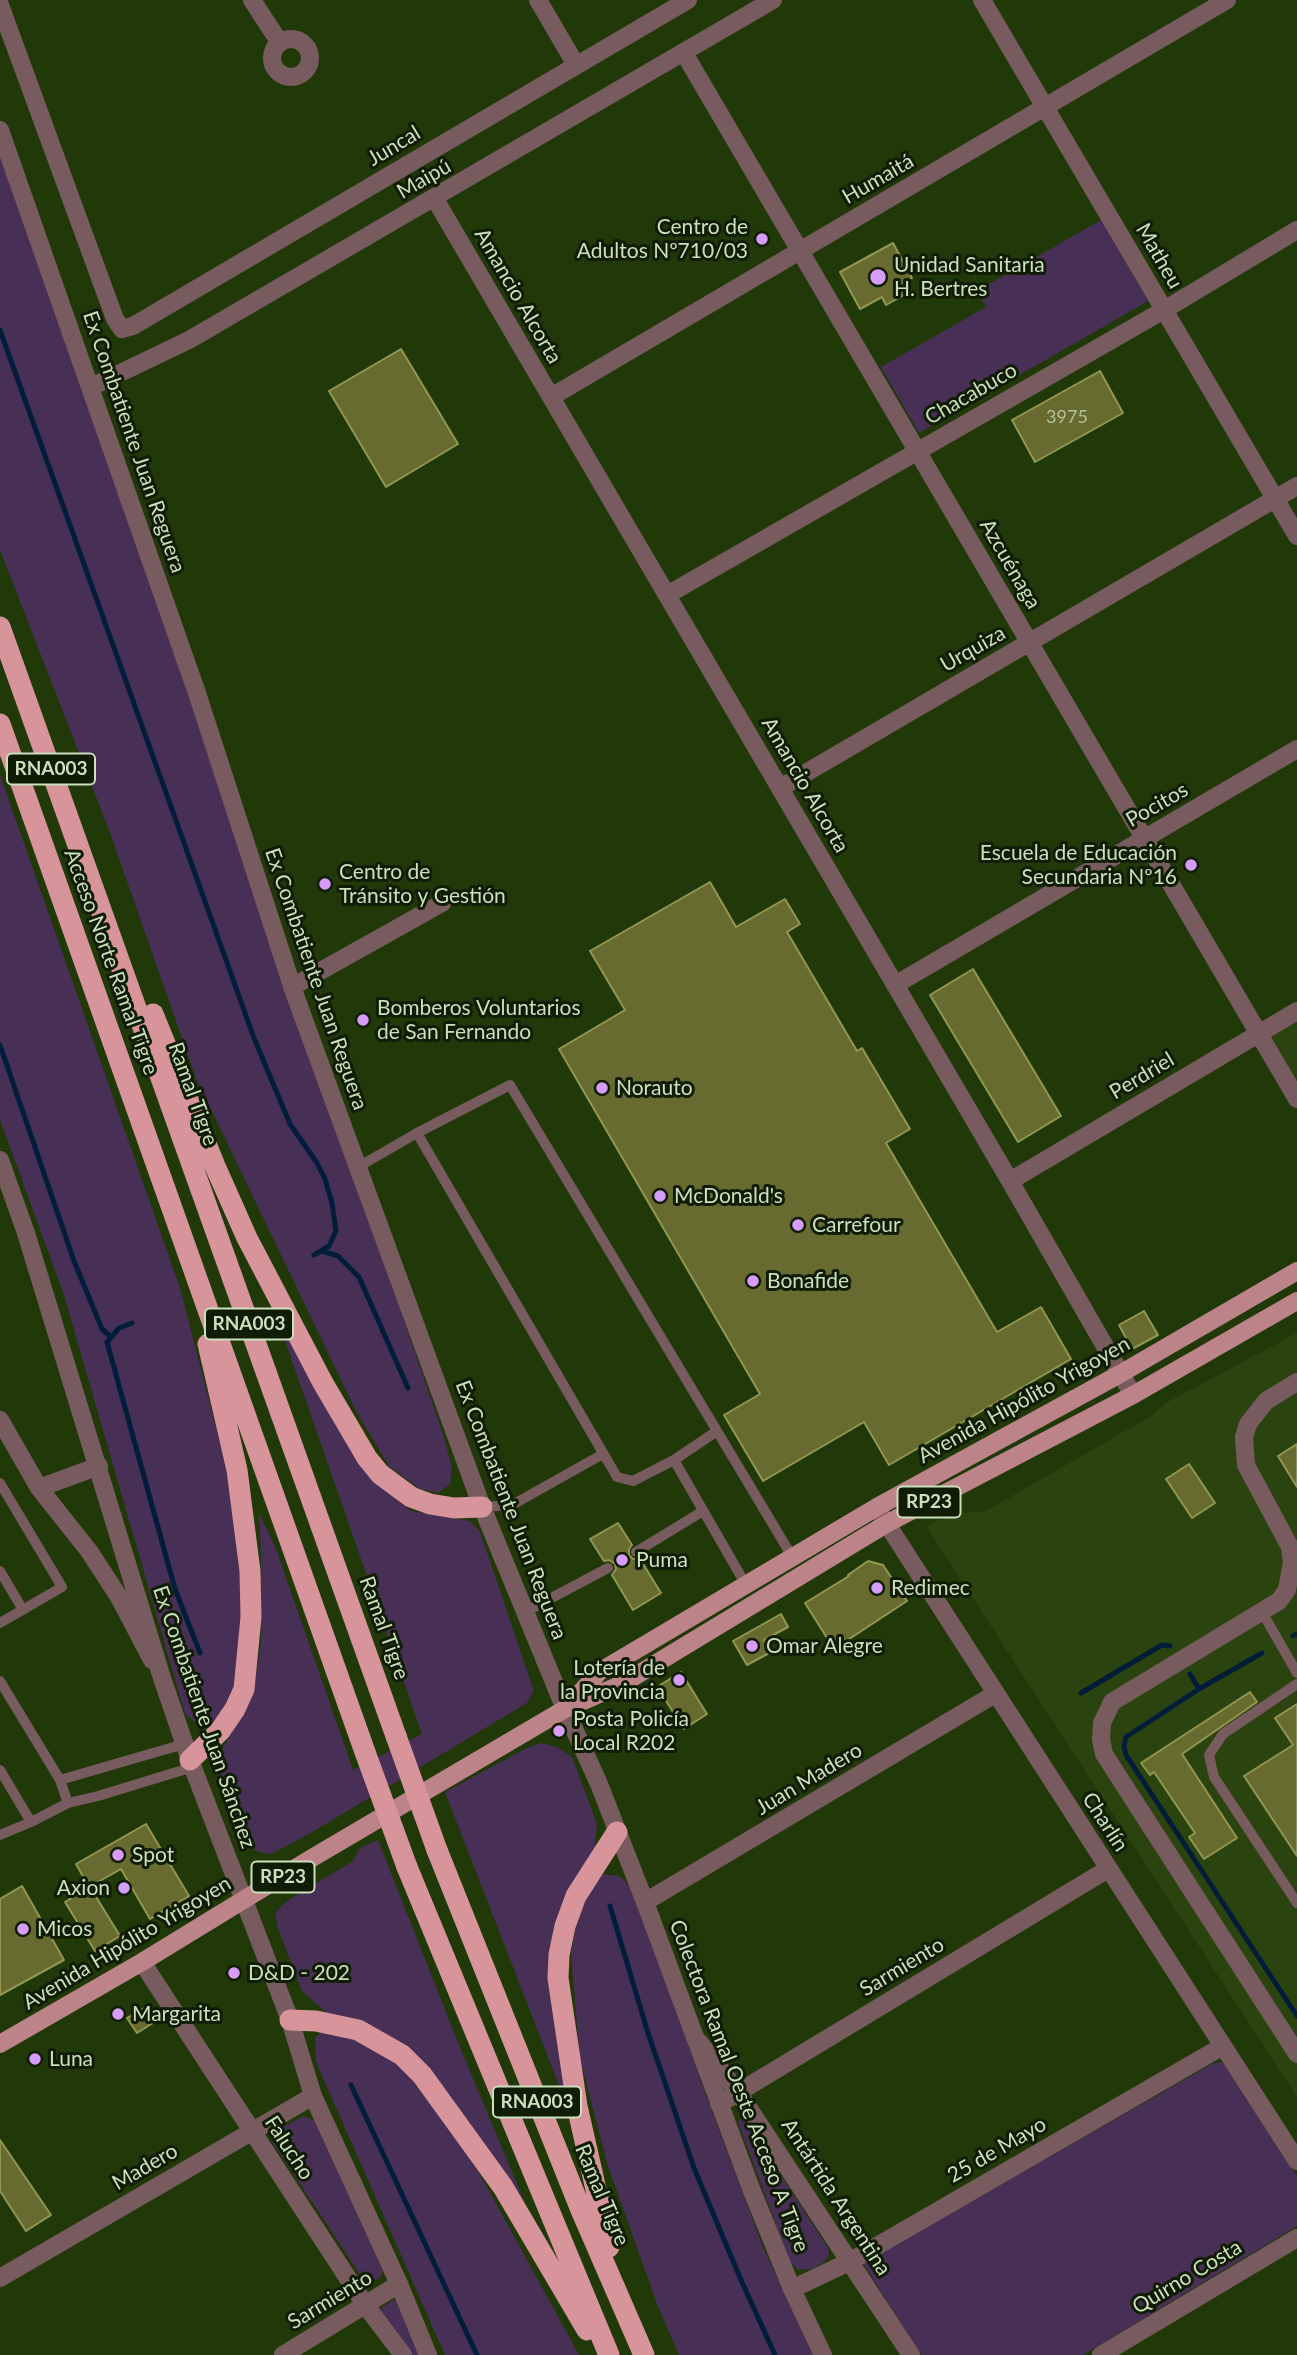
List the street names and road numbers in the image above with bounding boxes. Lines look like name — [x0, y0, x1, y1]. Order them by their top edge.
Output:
street label: Juncal — [363, 120, 425, 172]
street label: Humaitá — [838, 149, 918, 209]
street label: Maipú — [393, 154, 455, 204]
street label: Matheu — [1130, 219, 1188, 293]
street label: Amancio Alcorta — [469, 224, 567, 368]
street label: Ex Combatiente Juan Reguera — [77, 308, 191, 576]
street label: Chacabuco — [921, 358, 1021, 430]
street label: Azcuénaga — [974, 514, 1046, 614]
street label: Urquiza — [936, 620, 1010, 678]
street label: Amancio Alcorta — [756, 713, 854, 857]
road number: RNA003 — [7, 754, 95, 784]
street label: Pocitos — [1121, 777, 1193, 833]
street label: Ex Combatiente Juan Reguera — [259, 845, 373, 1113]
street label: Acceso Norte Ramal Tigre — [58, 846, 164, 1078]
street label: Ramal Tigre — [163, 1039, 223, 1149]
street label: Perdriel — [1105, 1047, 1179, 1105]
road number: RNA003 — [205, 1308, 293, 1340]
street label: Avenida Hipólito Yrigoyen — [914, 1331, 1134, 1469]
street label: Ex Combatiente Juan Reguera — [450, 1377, 572, 1643]
road number: RP23 — [898, 1486, 960, 1518]
street label: Ramal Tigre — [354, 1573, 414, 1683]
street label: Ex Combatiente Juan Sánchez — [147, 1582, 261, 1852]
street label: Juan Madero — [751, 1737, 867, 1821]
street label: Charlín — [1077, 1788, 1133, 1856]
road number: RP23 — [252, 1862, 314, 1893]
street label: Avenida Hipólito Yrigoyen — [18, 1871, 236, 2015]
street label: Colectora Ramal Oeste Acceso A Tigre — [664, 1916, 814, 2256]
street label: Sarmiento — [855, 1932, 949, 2002]
road number: RNA003 — [493, 2086, 581, 2118]
street label: Falucho — [259, 2111, 319, 2185]
street label: 25 de Mayo — [943, 2112, 1051, 2188]
street label: Antártida Argentina — [776, 2114, 896, 2280]
street label: Madero — [108, 2138, 182, 2196]
street label: Ramal Tigre — [569, 2140, 635, 2250]
street label: Quirno Costa — [1128, 2235, 1246, 2319]
street label: Sarmiento — [283, 2265, 377, 2335]

